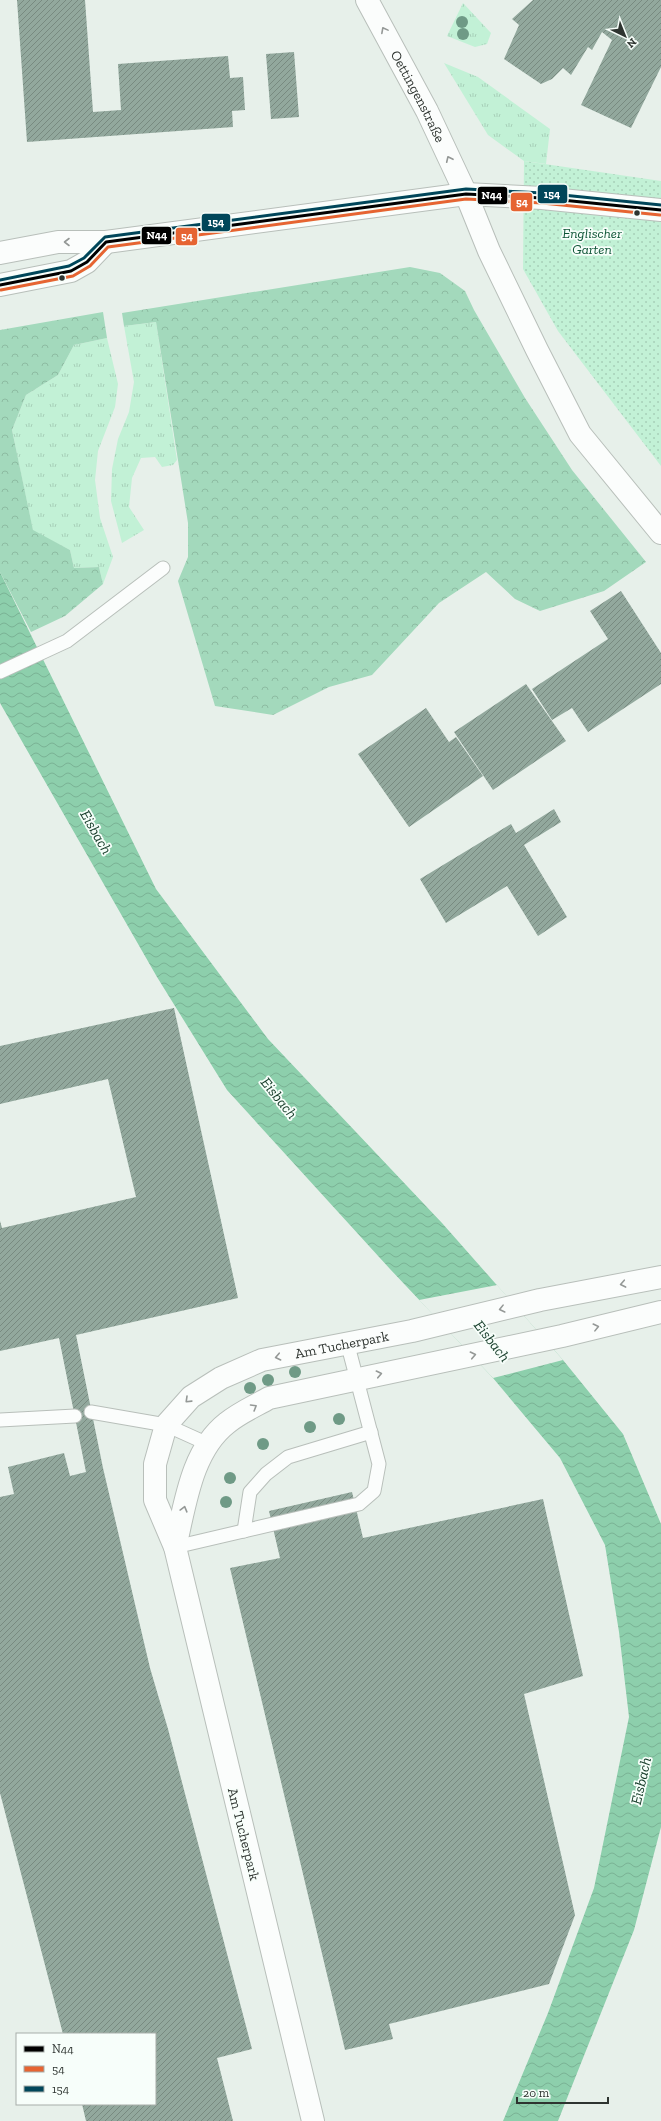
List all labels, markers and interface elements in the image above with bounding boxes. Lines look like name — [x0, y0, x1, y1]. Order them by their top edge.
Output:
north arrow — [605, 16, 645, 56]
one-way arrow — [381, 27, 388, 35]
text: N — [624, 35, 639, 51]
street label: Oettingenstraße — [387, 48, 449, 145]
one-way arrow — [446, 155, 454, 163]
line badge: 154 — [537, 184, 568, 204]
line badge: N44 — [477, 186, 508, 205]
text: 154 — [544, 188, 561, 201]
text: N44 — [482, 189, 503, 202]
line badge: 54 — [510, 192, 533, 212]
text: 54 — [516, 196, 529, 209]
unlabelled marker — [632, 208, 642, 218]
line badge: 154 — [201, 213, 231, 232]
text: 154 — [208, 216, 225, 229]
park label: Englischer Garten — [562, 225, 622, 258]
line badge: N44 — [141, 226, 172, 245]
line badge: 54 — [175, 227, 198, 246]
text: N44 — [147, 229, 168, 242]
text: 54 — [181, 230, 194, 243]
one-way arrow — [64, 238, 70, 246]
unlabelled marker — [57, 273, 67, 283]
water label: Eisbach — [76, 807, 116, 858]
water label: Eisbach — [257, 1074, 301, 1123]
one-way arrow — [620, 1279, 626, 1288]
one-way arrow — [499, 1305, 505, 1313]
water label: Eisbach — [470, 1317, 514, 1366]
one-way arrow — [592, 1323, 599, 1332]
street label: Am Tucherpark — [294, 1328, 391, 1362]
one-way arrow — [470, 1351, 476, 1359]
one-way arrow — [275, 1352, 281, 1360]
one-way arrow — [376, 1371, 382, 1379]
one-way arrow — [186, 1395, 193, 1403]
one-way arrow — [250, 1404, 257, 1411]
one-way arrow — [180, 1506, 188, 1512]
water label: Eisbach — [627, 1755, 655, 1806]
street label: Am Tucherpark — [224, 1786, 263, 1883]
legend — [16, 2033, 156, 2105]
text: N44 — [52, 2042, 74, 2056]
text: 54 — [52, 2062, 65, 2076]
scale bar — [517, 2079, 608, 2105]
text: 154 — [52, 2082, 70, 2096]
text: 20 m — [523, 2086, 550, 2100]

